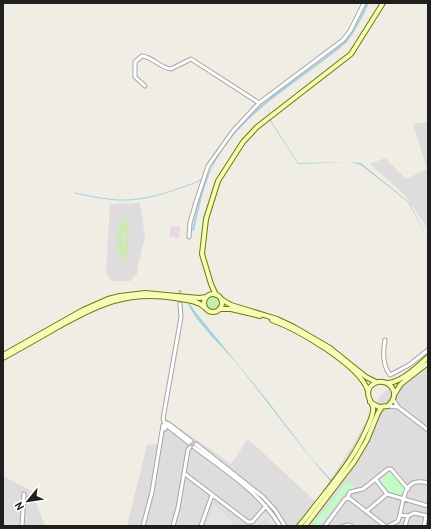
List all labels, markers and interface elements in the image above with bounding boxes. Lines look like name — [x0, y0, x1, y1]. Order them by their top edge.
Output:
north arrow — [8, 481, 48, 521]
text: N — [11, 499, 27, 513]

